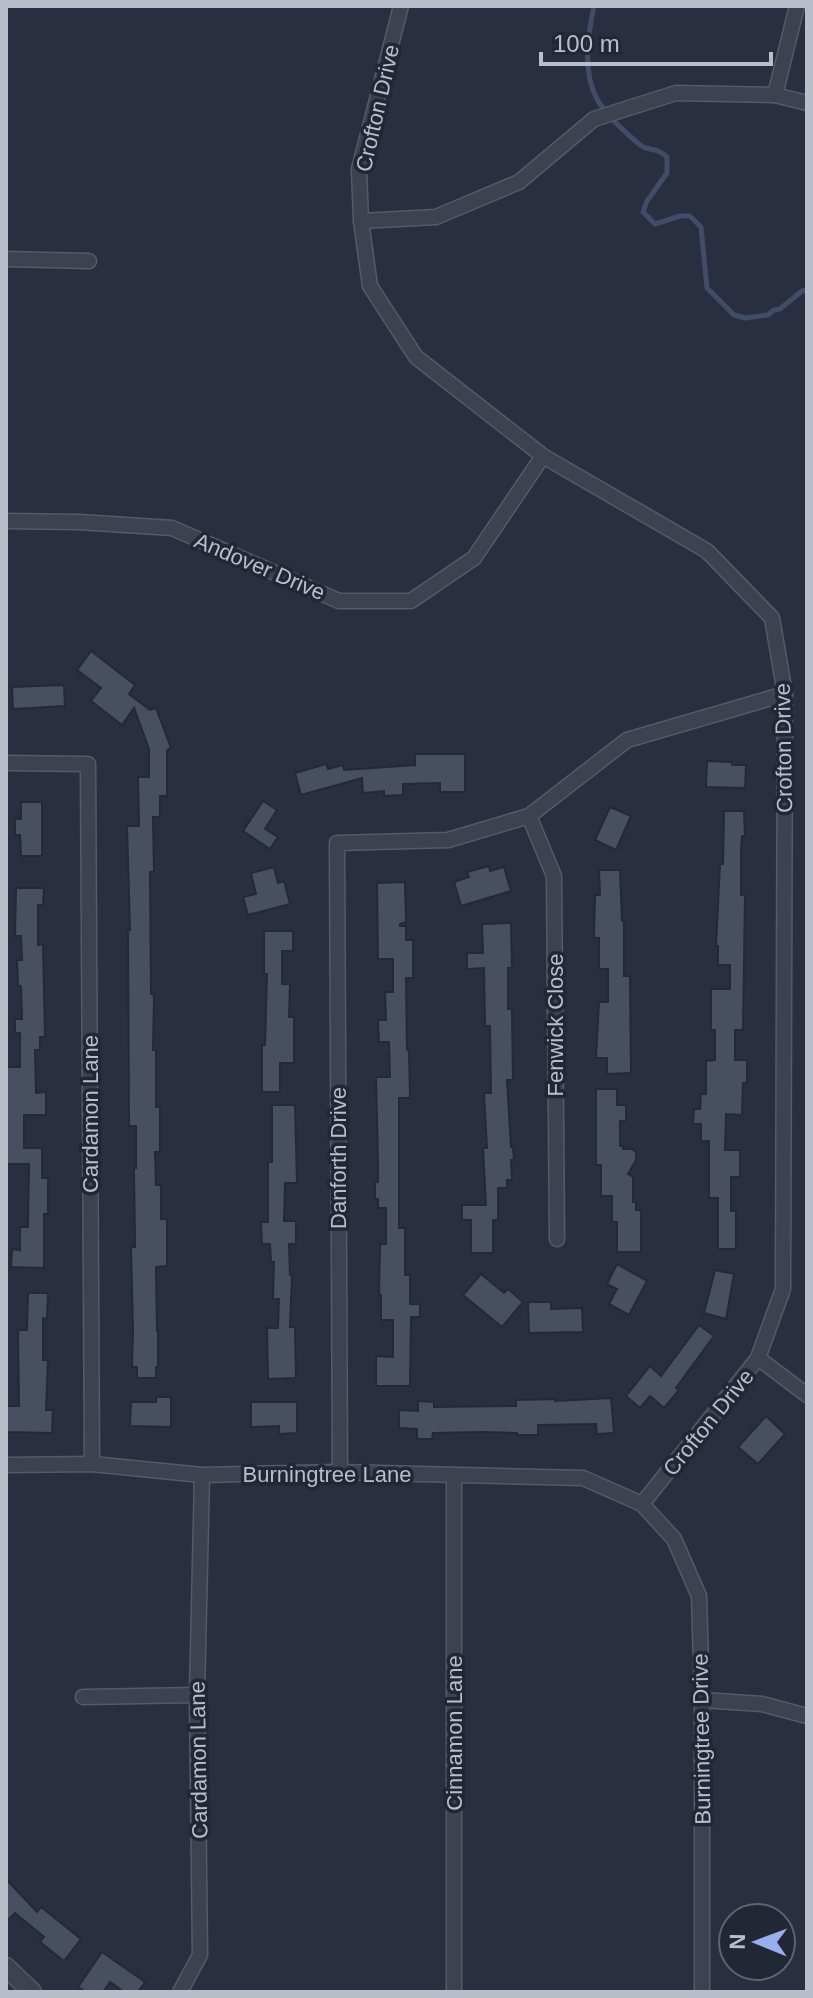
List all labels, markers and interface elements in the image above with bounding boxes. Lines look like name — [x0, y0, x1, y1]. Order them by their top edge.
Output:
scale bar — [541, 16, 771, 66]
text: 100 m — [553, 30, 620, 57]
street label: Crofton Drive — [351, 42, 404, 174]
street label: Andover Drive — [191, 528, 329, 605]
street label: Crofton Drive — [770, 683, 797, 813]
street label: Fenwick Close — [543, 953, 568, 1097]
street label: Cardamon Lane — [78, 1035, 103, 1193]
street label: Danforth Drive — [326, 1087, 351, 1229]
street label: Crofton Drive — [658, 1364, 759, 1481]
street label: Burningtree Lane — [243, 1462, 411, 1487]
street label: Burningtree Drive — [688, 1653, 715, 1825]
street label: Cinnamon Lane — [442, 1655, 467, 1811]
street label: Cardamon Lane — [185, 1681, 212, 1839]
north arrow — [717, 1902, 797, 1982]
text: N — [725, 1933, 750, 1950]

